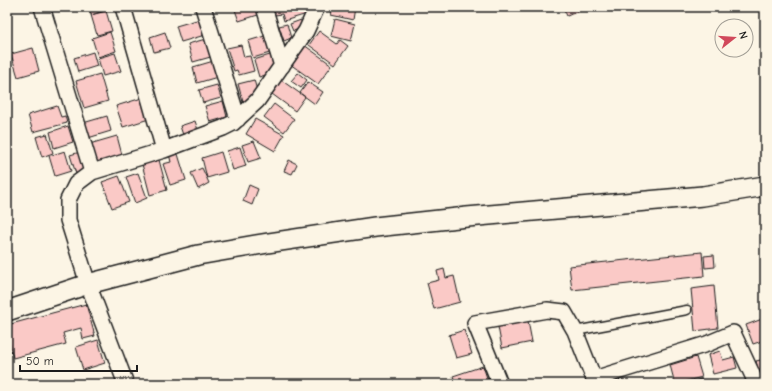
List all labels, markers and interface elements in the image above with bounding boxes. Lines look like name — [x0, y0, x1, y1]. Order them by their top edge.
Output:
north arrow — [714, 18, 754, 58]
text: N — [736, 30, 750, 41]
scale bar — [20, 347, 137, 373]
text: 50 m — [26, 354, 54, 368]

